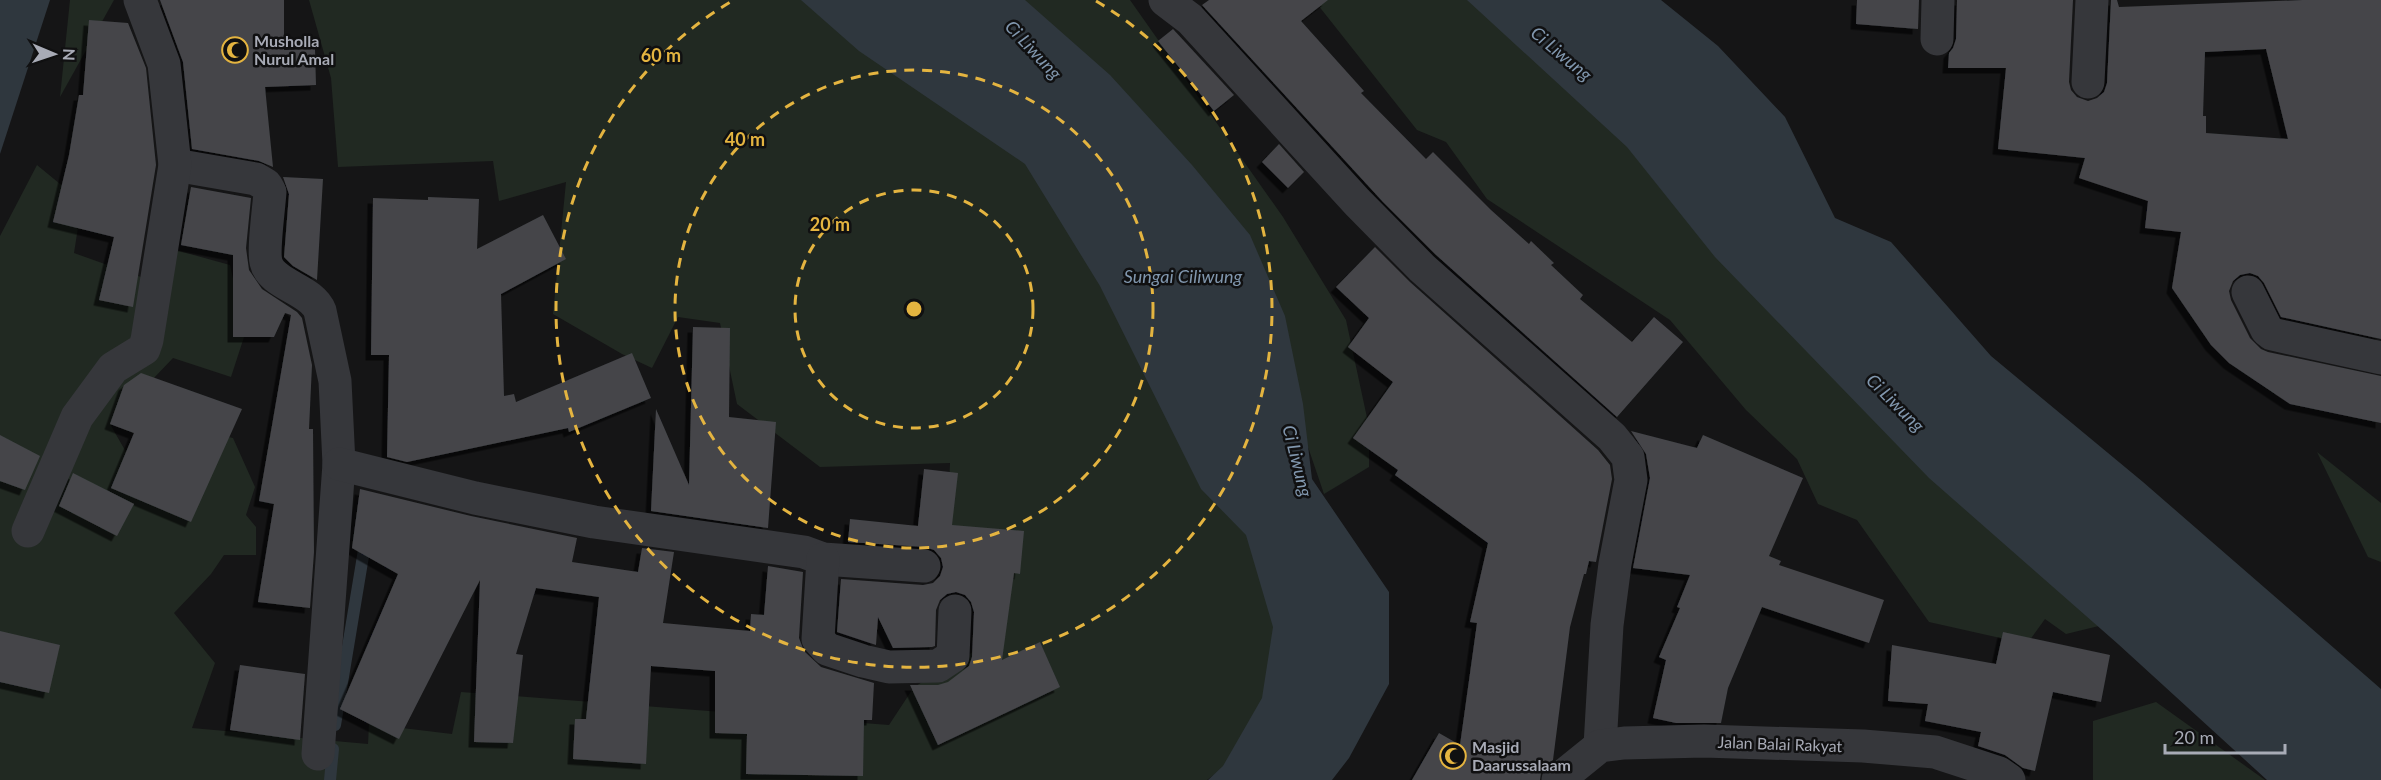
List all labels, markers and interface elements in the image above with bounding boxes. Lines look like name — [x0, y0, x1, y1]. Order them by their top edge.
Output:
water label: Ci Liwung — [1001, 15, 1067, 84]
water label: Ci Liwung — [1527, 21, 1597, 85]
north arrow — [24, 24, 84, 84]
place label: Musholla Nurul Amal — [254, 31, 334, 68]
mosque icon: Musholla Nurul Amal — [220, 35, 250, 65]
text: 60 m — [641, 44, 681, 66]
text: N — [60, 48, 79, 61]
text: 40 m — [725, 128, 765, 150]
text: 20 m — [810, 213, 850, 235]
water label: Sungai Ciliwung — [1124, 265, 1242, 287]
centre of rings — [904, 299, 924, 319]
water label: Ci Liwung — [1862, 369, 1930, 436]
water label: Ci Liwung — [1278, 423, 1318, 499]
scale bar — [2165, 717, 2285, 755]
text: 20 m — [2174, 726, 2214, 748]
street label: Jalan Balai Rakyat — [1717, 732, 1843, 755]
place label: Masjid Daarussalaam — [1472, 737, 1571, 774]
mosque icon: Masjid Daarussalaam — [1438, 741, 1468, 771]

